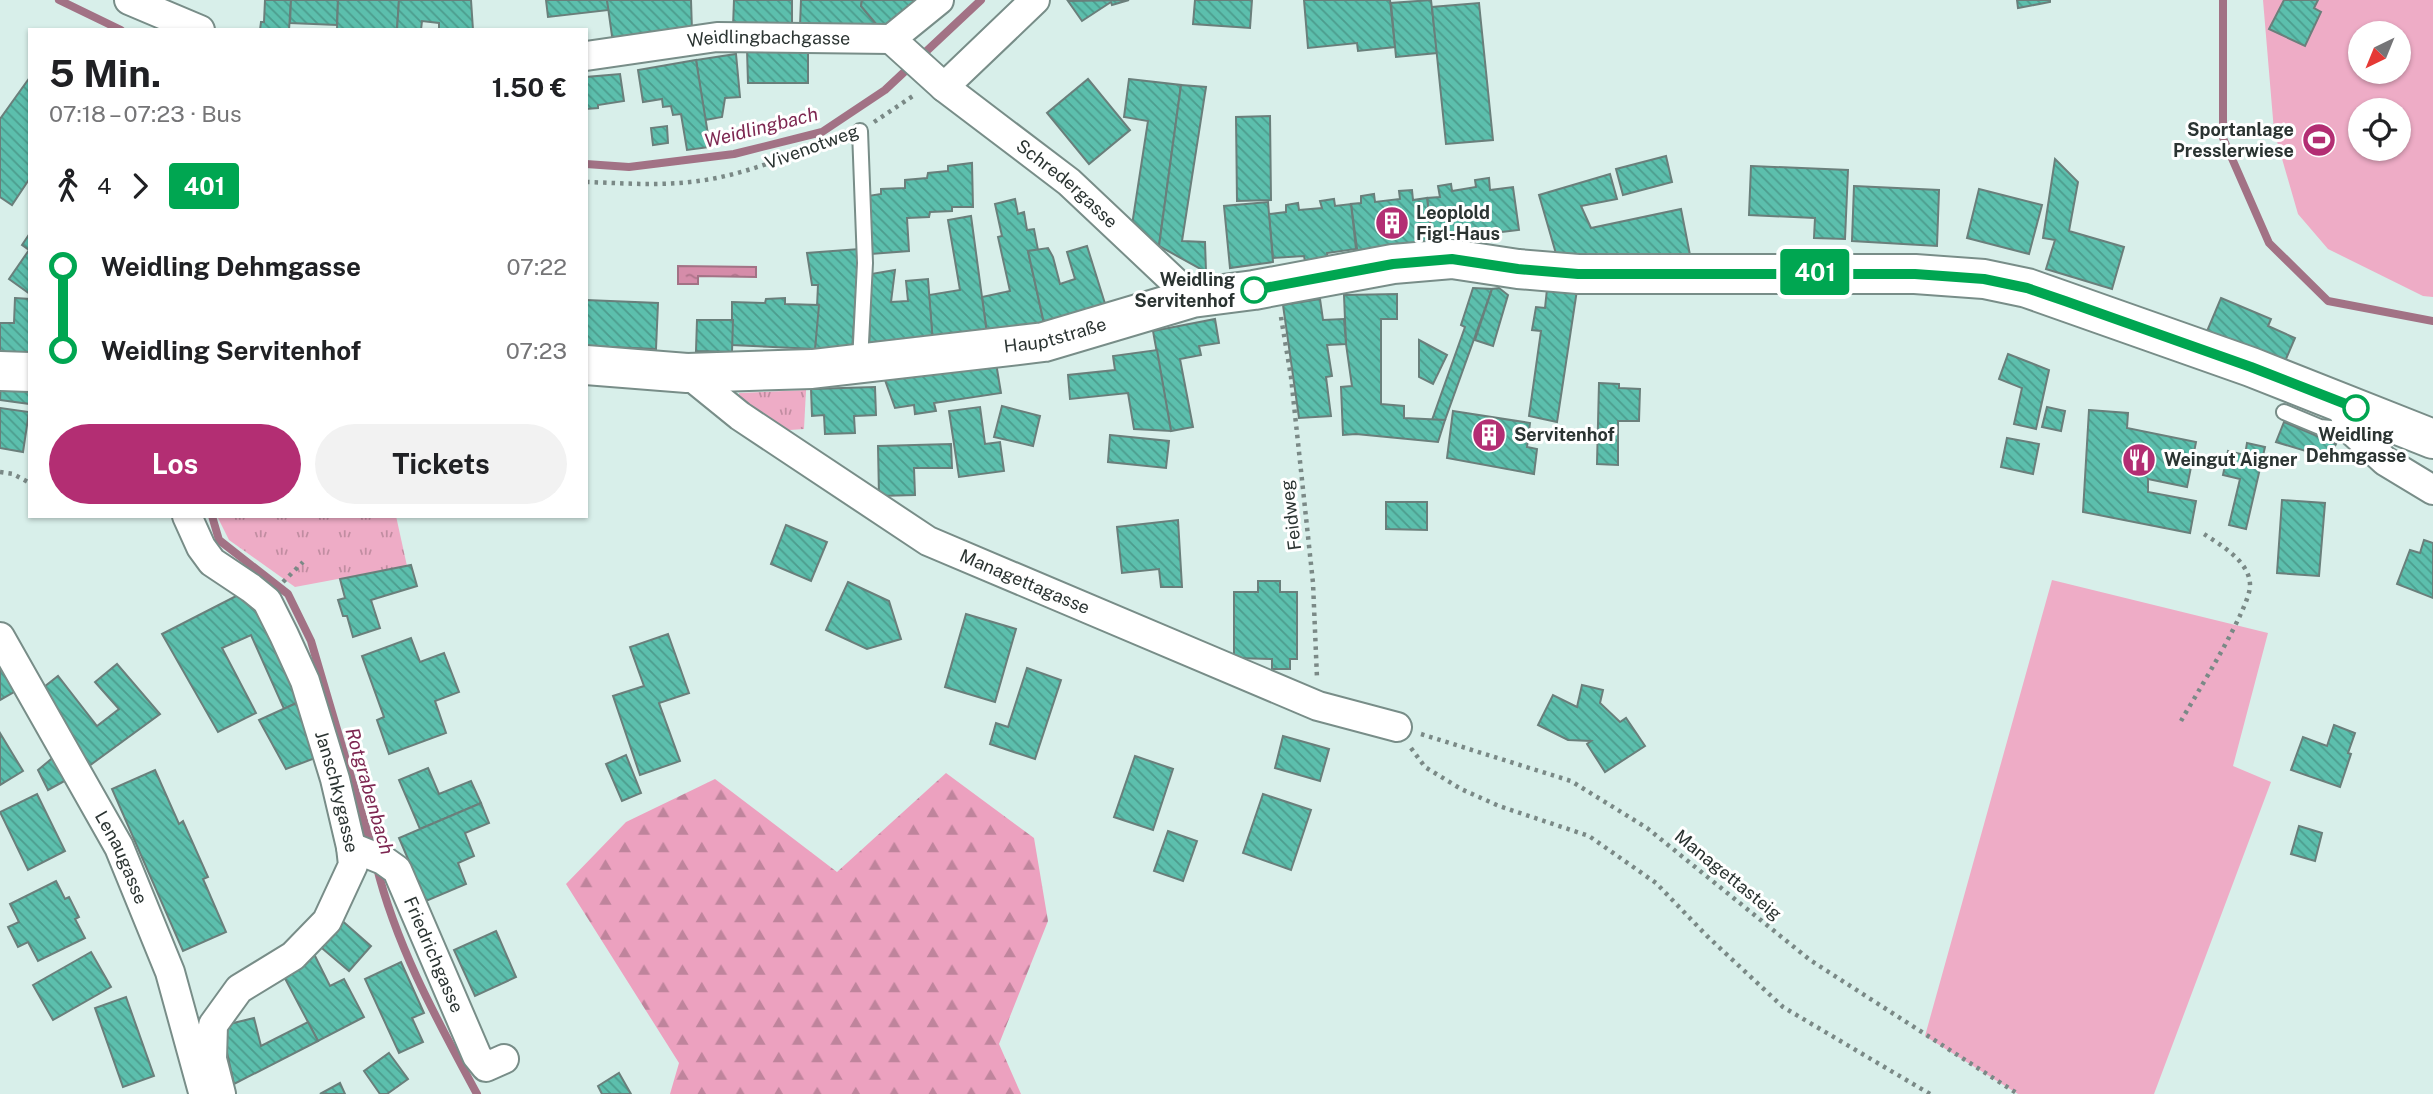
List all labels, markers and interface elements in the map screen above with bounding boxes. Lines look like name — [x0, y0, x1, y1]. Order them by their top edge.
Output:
north arrow — [2348, 21, 2412, 84]
map controls — [2348, 21, 2411, 161]
street label: Weidlingbachgasse — [686, 26, 850, 51]
text: 5 Min. — [49, 51, 161, 96]
text: 1.50 € — [492, 72, 567, 103]
button: locate — [2348, 98, 2411, 161]
text: 07:18 – 07:23 · Bus — [49, 100, 242, 127]
water label: Weidlingbach — [702, 102, 820, 152]
place label: Sportanlage Presslerwiese — [2173, 119, 2294, 161]
street label: Vivenotweg — [762, 120, 861, 173]
sports icon: Sportanlage Presslerwiese — [2300, 121, 2338, 159]
street label: Schredergasse — [1012, 135, 1122, 232]
icon: walk — [49, 167, 87, 205]
icon: forward — [121, 167, 159, 205]
text: 4 — [97, 172, 111, 199]
text: 401 — [183, 172, 225, 200]
place label: Leoplold Figl-Haus — [1416, 202, 1500, 244]
building icon: Leoplold Figl-Haus — [1373, 204, 1411, 242]
line badge: 401 — [1775, 249, 1855, 295]
text: Weidling Dehmgasse — [101, 251, 361, 282]
text: 07:22 — [506, 253, 567, 280]
text: 401 — [1794, 258, 1836, 286]
place label: Weidling Servitenhof — [1134, 269, 1235, 311]
marker: Weidling Servitenhof — [1241, 277, 1267, 303]
street label: Hauptstraße — [1003, 313, 1109, 357]
text: Weidling Servitenhof — [101, 335, 361, 366]
text: 07:23 — [506, 337, 567, 364]
marker: Weidling Dehmgasse — [2343, 395, 2369, 421]
building icon: Servitenhof — [1470, 416, 1508, 454]
button: Los — [49, 424, 301, 504]
button: Tickets — [315, 424, 567, 504]
place label: Servitenhof — [1514, 424, 1615, 445]
place label: Weidling Dehmgasse — [2306, 424, 2406, 466]
restaurant icon: Weingut Aigner — [2120, 441, 2158, 479]
place label: Weingut Aigner — [2164, 449, 2298, 470]
street label: Feidweg — [1276, 479, 1305, 552]
street label: Managettagasse — [957, 545, 1093, 618]
water label: Rotgrabenbach — [341, 725, 399, 857]
street label: Janschkygasse — [311, 728, 363, 854]
street label: Lenaugasse — [91, 807, 152, 907]
street label: Managettasteig — [1671, 825, 1786, 924]
street label: Friedrichgasse — [400, 893, 468, 1016]

